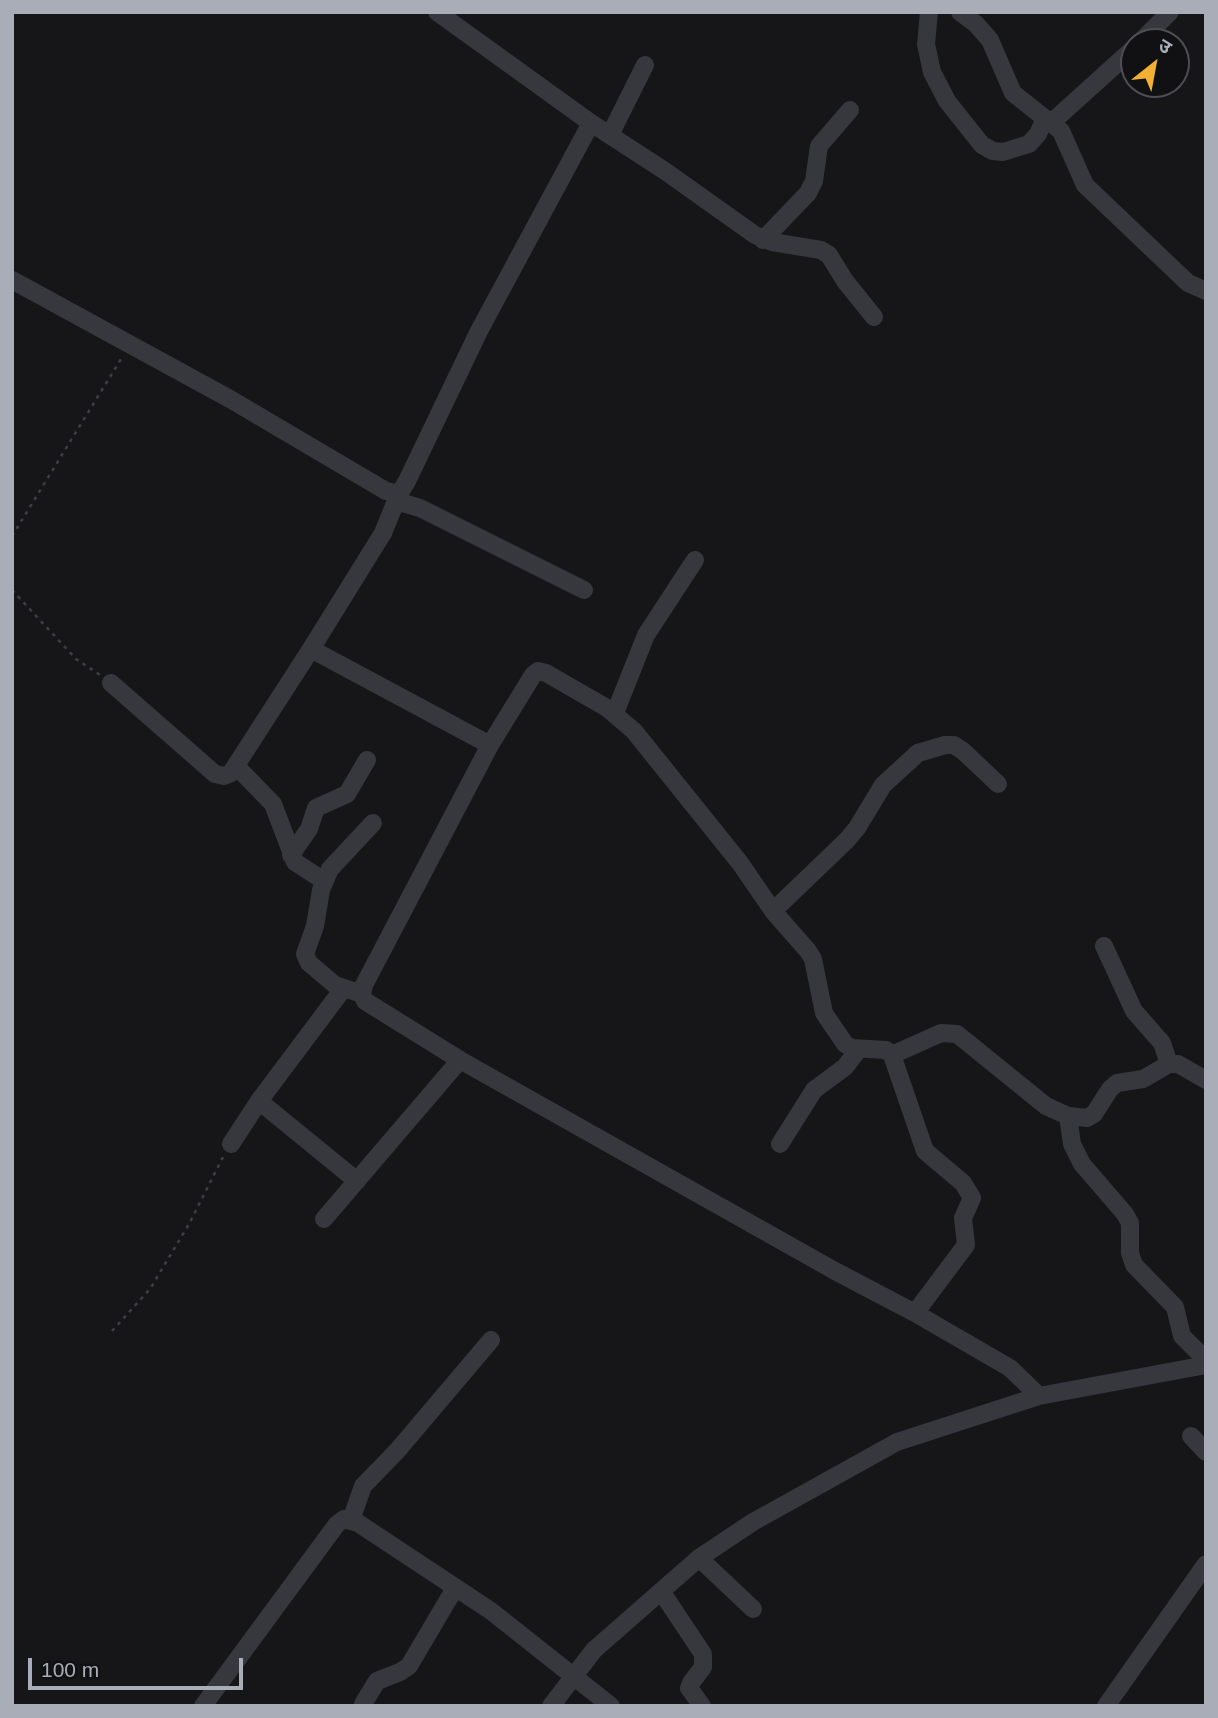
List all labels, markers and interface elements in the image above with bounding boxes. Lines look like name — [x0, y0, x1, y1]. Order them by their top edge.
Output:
north arrow — [1120, 28, 1190, 98]
text: उ — [1155, 34, 1175, 58]
scale bar — [32, 1644, 247, 1688]
text: 100 m — [41, 1658, 99, 1681]

